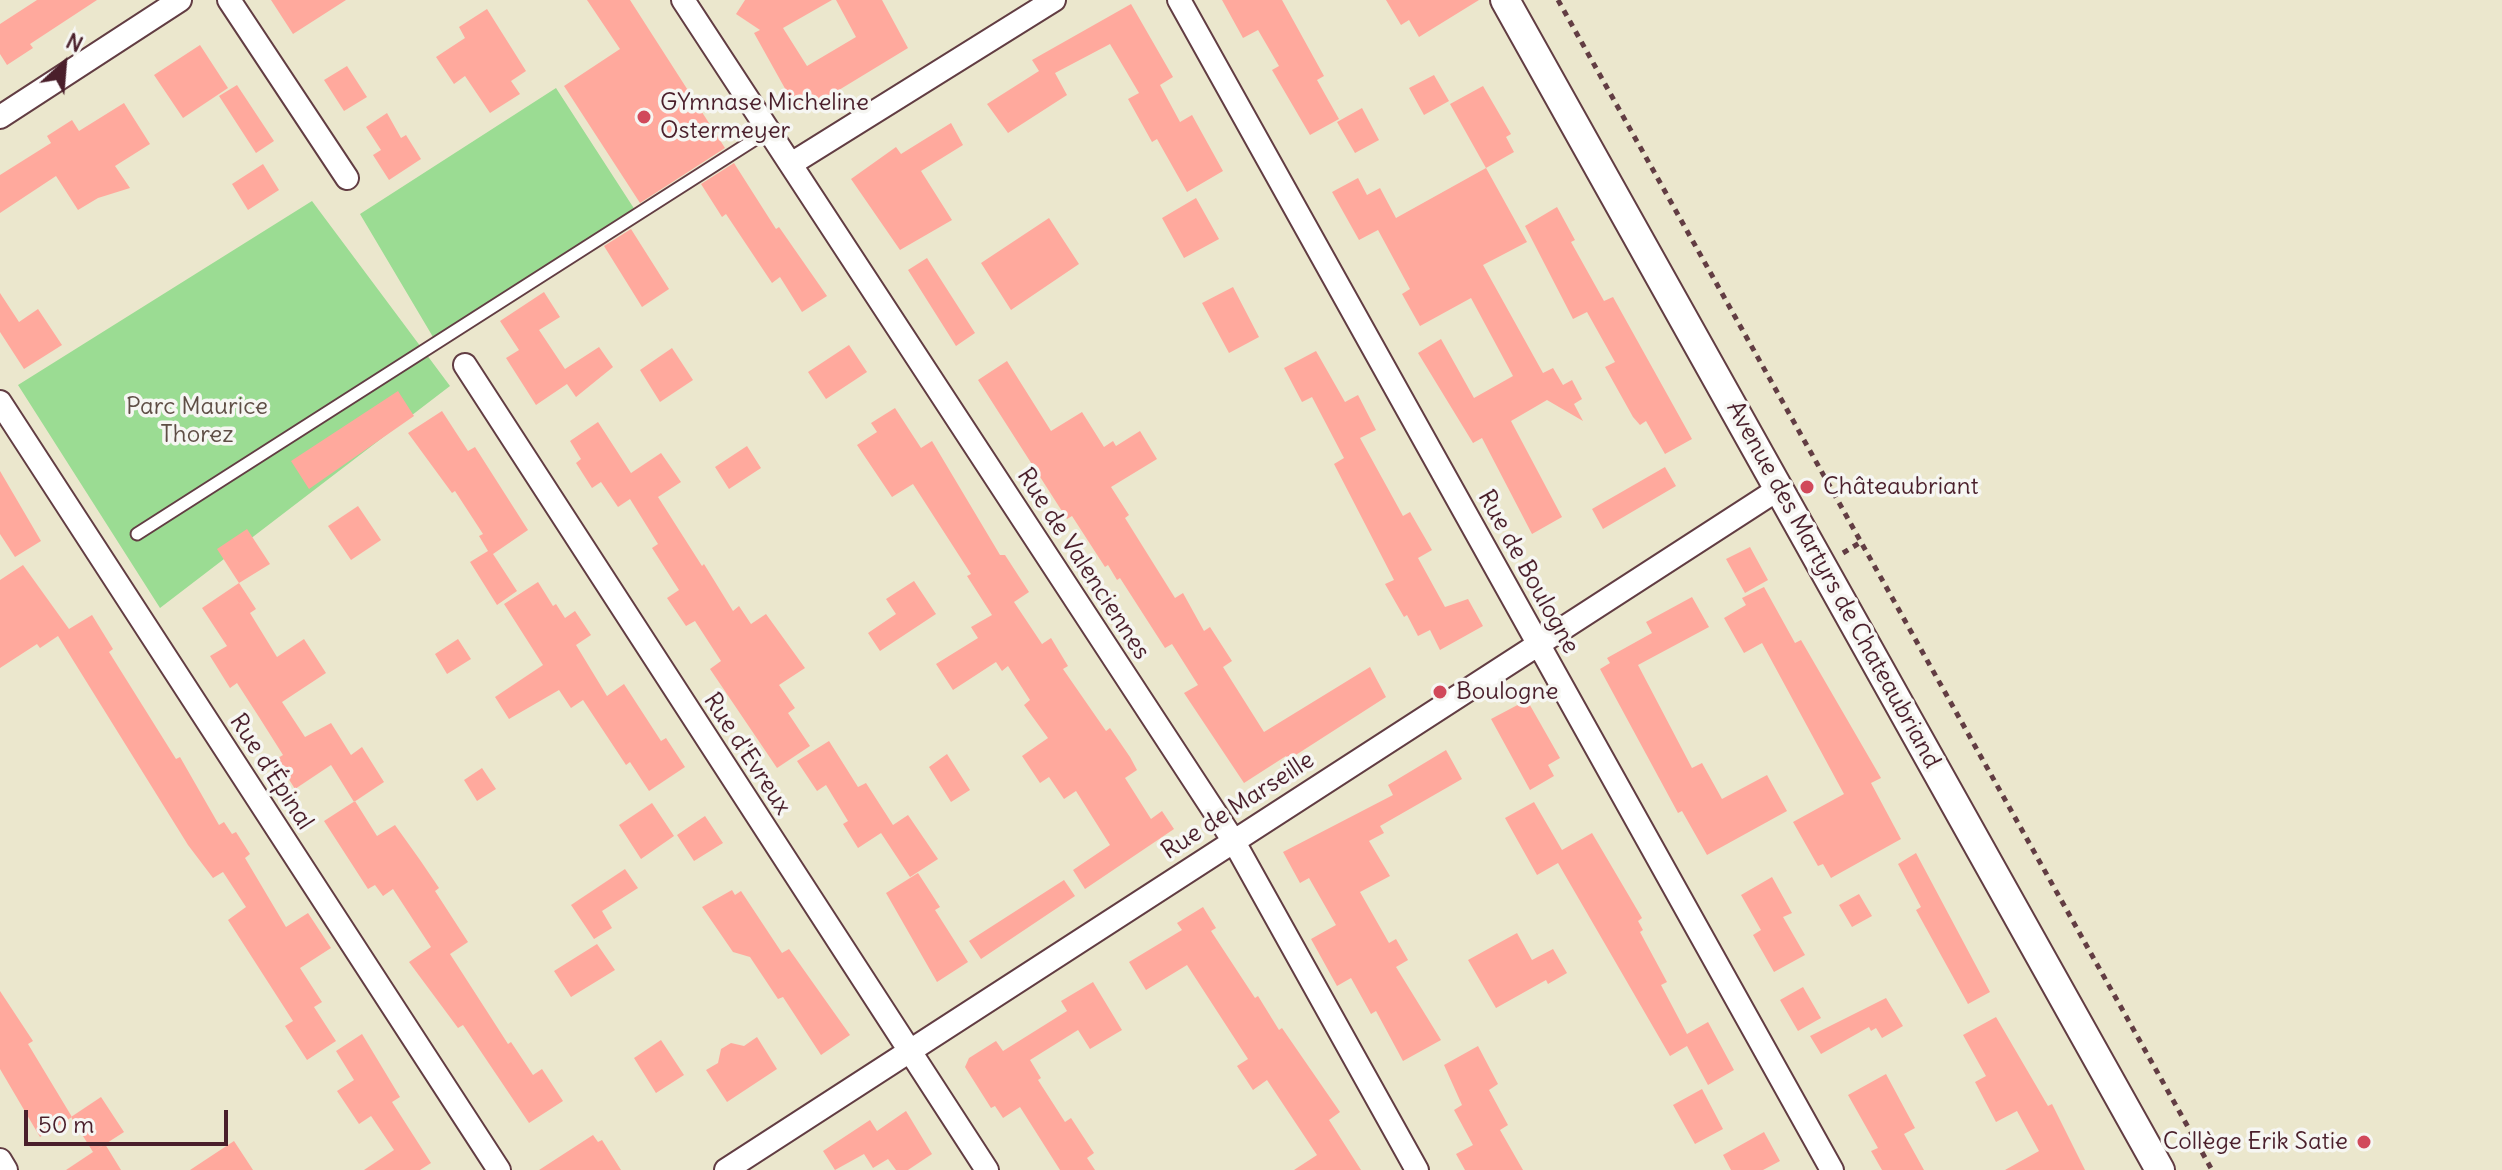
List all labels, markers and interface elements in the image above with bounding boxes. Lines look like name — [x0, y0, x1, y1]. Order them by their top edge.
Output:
north arrow — [24, 24, 104, 104]
text: N — [62, 27, 87, 58]
place label: GYmnase Micheline Ostermeyer — [660, 89, 869, 145]
marker: GYmnase Micheline Ostermeyer — [635, 108, 653, 126]
park label: Parc Maurice Thorez — [126, 393, 268, 449]
street label: Avenue des Martyrs de Chateaubriand — [1720, 396, 1946, 774]
street label: Rue de Valenciennes — [1010, 463, 1156, 665]
place label: Châteaubriant — [1823, 473, 1979, 501]
marker: Châteaubriant — [1798, 478, 1816, 496]
street label: Rue de Boulogne — [1471, 485, 1585, 659]
place label: Boulogne — [1456, 678, 1558, 706]
marker: Boulogne — [1431, 683, 1449, 701]
street label: Rue d'Evreux — [697, 688, 797, 820]
street label: Rue d'Épinal — [223, 709, 319, 835]
street label: Rue de Marseille — [1156, 746, 1320, 866]
scale bar — [28, 1094, 232, 1144]
text: 50 m — [38, 1109, 94, 1139]
place label: Collège Erik Satie — [2163, 1128, 2348, 1156]
marker: Collège Erik Satie — [2355, 1133, 2373, 1151]

